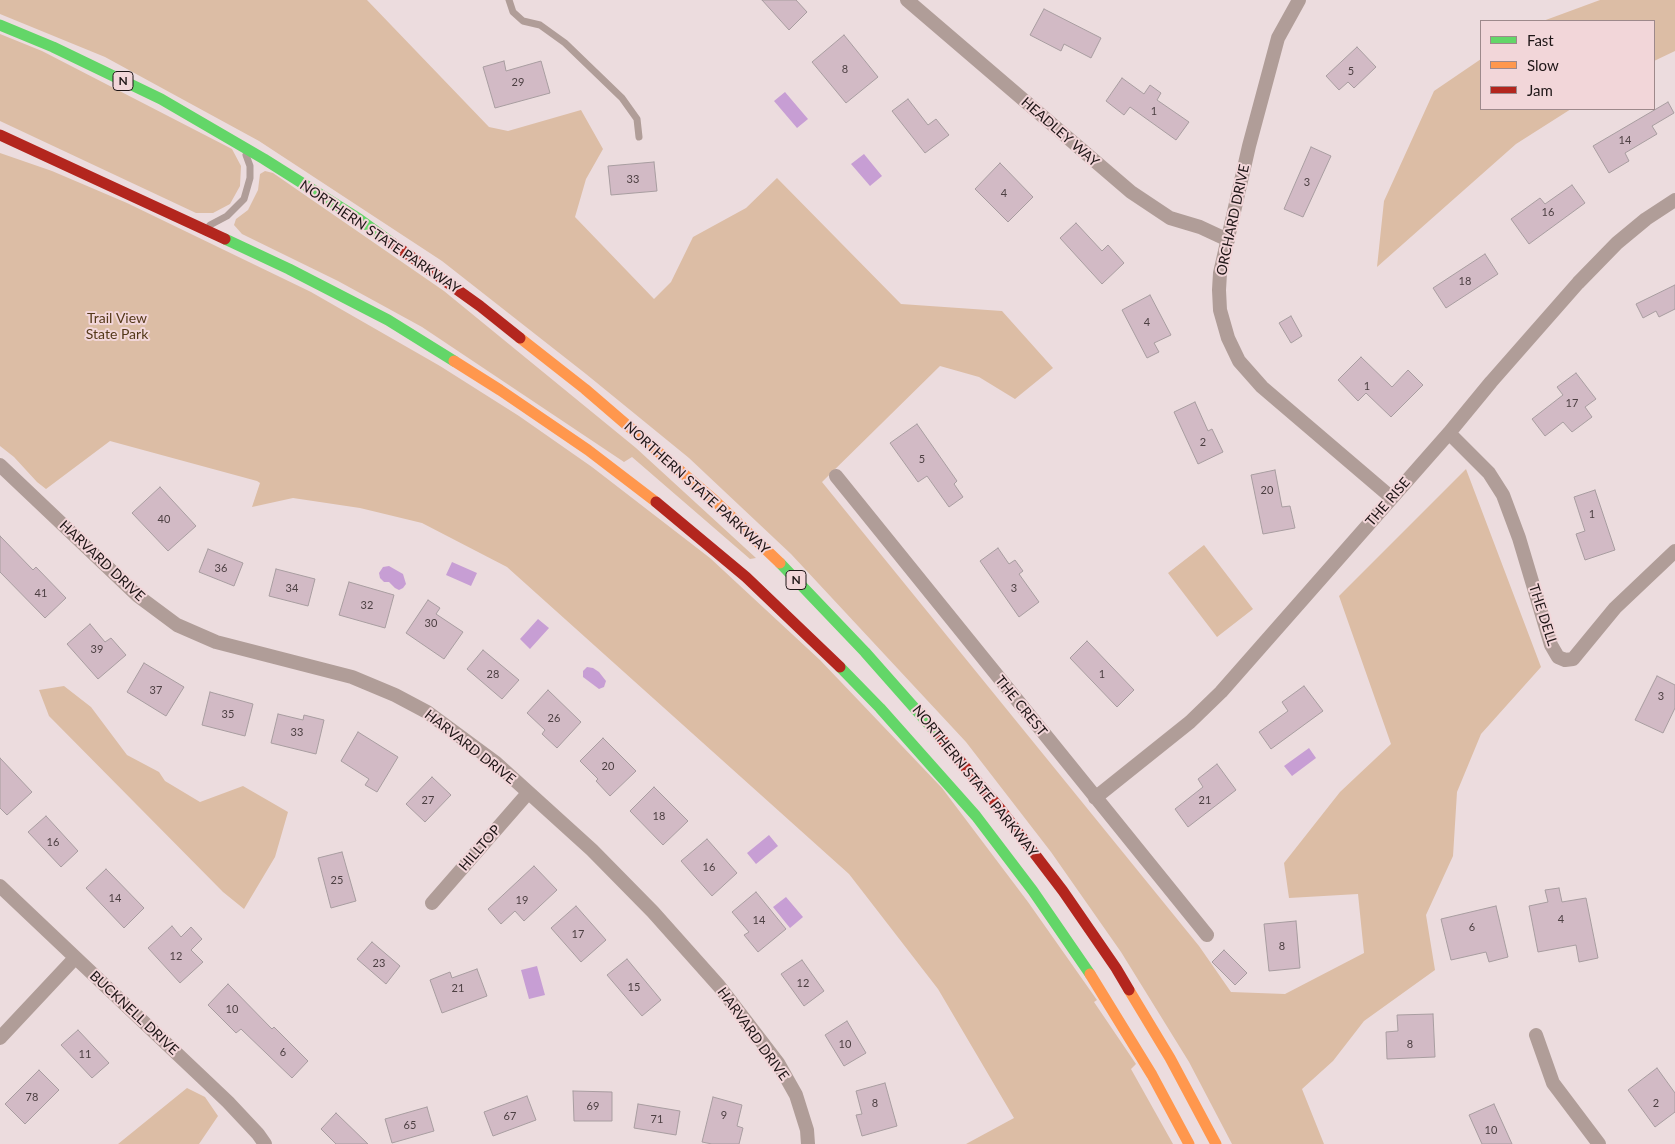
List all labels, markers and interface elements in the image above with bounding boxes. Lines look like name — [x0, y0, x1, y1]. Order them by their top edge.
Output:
legend — [1480, 20, 1655, 110]
text: Fast — [1527, 31, 1554, 49]
text: Slow — [1527, 56, 1559, 74]
house number: 8 — [842, 62, 848, 76]
house number: 5 — [1348, 64, 1354, 78]
road number: N — [113, 72, 133, 90]
house number: 29 — [512, 75, 524, 89]
text: Jam — [1527, 81, 1553, 99]
street label: HEADLEY WAY — [1018, 94, 1102, 170]
house number: 1 — [1151, 104, 1157, 118]
house number: 14 — [1619, 133, 1631, 147]
street label: ORCHARD DRIVE — [1213, 163, 1253, 277]
house number: 33 — [627, 172, 639, 186]
house number: 3 — [1304, 175, 1310, 189]
street label: NORTHERN STATE PARKWAY — [297, 177, 463, 297]
house number: 4 — [1001, 186, 1007, 200]
house number: 16 — [1542, 205, 1554, 219]
house number: 18 — [1459, 274, 1471, 288]
park label: Trail View State Park — [86, 310, 148, 342]
house number: 4 — [1144, 315, 1150, 329]
house number: 1 — [1364, 379, 1370, 393]
house number: 17 — [1566, 396, 1578, 410]
street label: NORTHERN STATE PARKWAY — [621, 418, 773, 558]
house number: 2 — [1200, 435, 1206, 449]
house number: 5 — [919, 452, 925, 466]
street label: THE RISE — [1362, 474, 1414, 530]
house number: 20 — [1261, 483, 1273, 497]
house number: 1 — [1589, 507, 1595, 521]
house number: 40 — [158, 512, 170, 526]
street label: HARVARD DRIVE — [56, 517, 148, 605]
house number: 36 — [215, 561, 227, 575]
road number: N — [786, 570, 806, 590]
house number: 34 — [286, 581, 298, 595]
house number: 3 — [1011, 581, 1017, 595]
street label: THE DELL — [1525, 582, 1561, 648]
house number: 41 — [35, 586, 47, 600]
house number: 32 — [361, 598, 373, 612]
house number: 30 — [425, 616, 437, 630]
house number: 39 — [91, 642, 103, 656]
house number: 28 — [487, 667, 499, 681]
house number: 1 — [1099, 667, 1105, 681]
street label: THE CREST — [992, 672, 1050, 740]
house number: 37 — [150, 683, 162, 697]
house number: 3 — [1658, 689, 1664, 703]
street label: NORTHERN STATE PARKWAY — [909, 702, 1041, 860]
street label: HARVARD DRIVE — [421, 706, 519, 788]
house number: 35 — [222, 707, 234, 721]
house number: 26 — [548, 711, 560, 725]
house number: 33 — [291, 725, 303, 739]
house number: 20 — [602, 759, 614, 773]
house number: 27 — [422, 793, 434, 807]
house number: 21 — [1199, 793, 1211, 807]
house number: 18 — [653, 809, 665, 823]
street label: HILLTOP — [456, 822, 504, 874]
house number: 16 — [47, 835, 59, 849]
house number: 16 — [703, 860, 715, 874]
house number: 25 — [331, 873, 343, 887]
house number: 14 — [109, 891, 121, 905]
house number: 19 — [516, 893, 528, 907]
house number: 4 — [1558, 912, 1564, 926]
house number: 14 — [753, 913, 765, 927]
house number: 6 — [1469, 920, 1475, 934]
house number: 17 — [572, 927, 584, 941]
house number: 8 — [1279, 939, 1285, 953]
house number: 12 — [170, 949, 182, 963]
house number: 23 — [373, 956, 385, 970]
street label: BUCKNELL DRIVE — [86, 967, 182, 1059]
house number: 12 — [797, 976, 809, 990]
house number: 15 — [628, 980, 640, 994]
house number: 21 — [452, 981, 464, 995]
street label: HARVARD DRIVE — [714, 984, 792, 1084]
house number: 10 — [226, 1002, 238, 1016]
house number: 10 — [839, 1037, 851, 1051]
house number: 8 — [1407, 1037, 1413, 1051]
house number: 6 — [280, 1045, 286, 1059]
house number: 11 — [79, 1047, 91, 1061]
house number: 78 — [26, 1090, 38, 1104]
house number: 8 — [872, 1096, 878, 1110]
house number: 2 — [1653, 1096, 1659, 1110]
house number: 69 — [587, 1099, 599, 1113]
house number: 9 — [721, 1108, 727, 1122]
house number: 67 — [504, 1109, 516, 1123]
house number: 71 — [651, 1112, 663, 1126]
house number: 65 — [404, 1118, 416, 1132]
house number: 10 — [1485, 1123, 1497, 1137]

